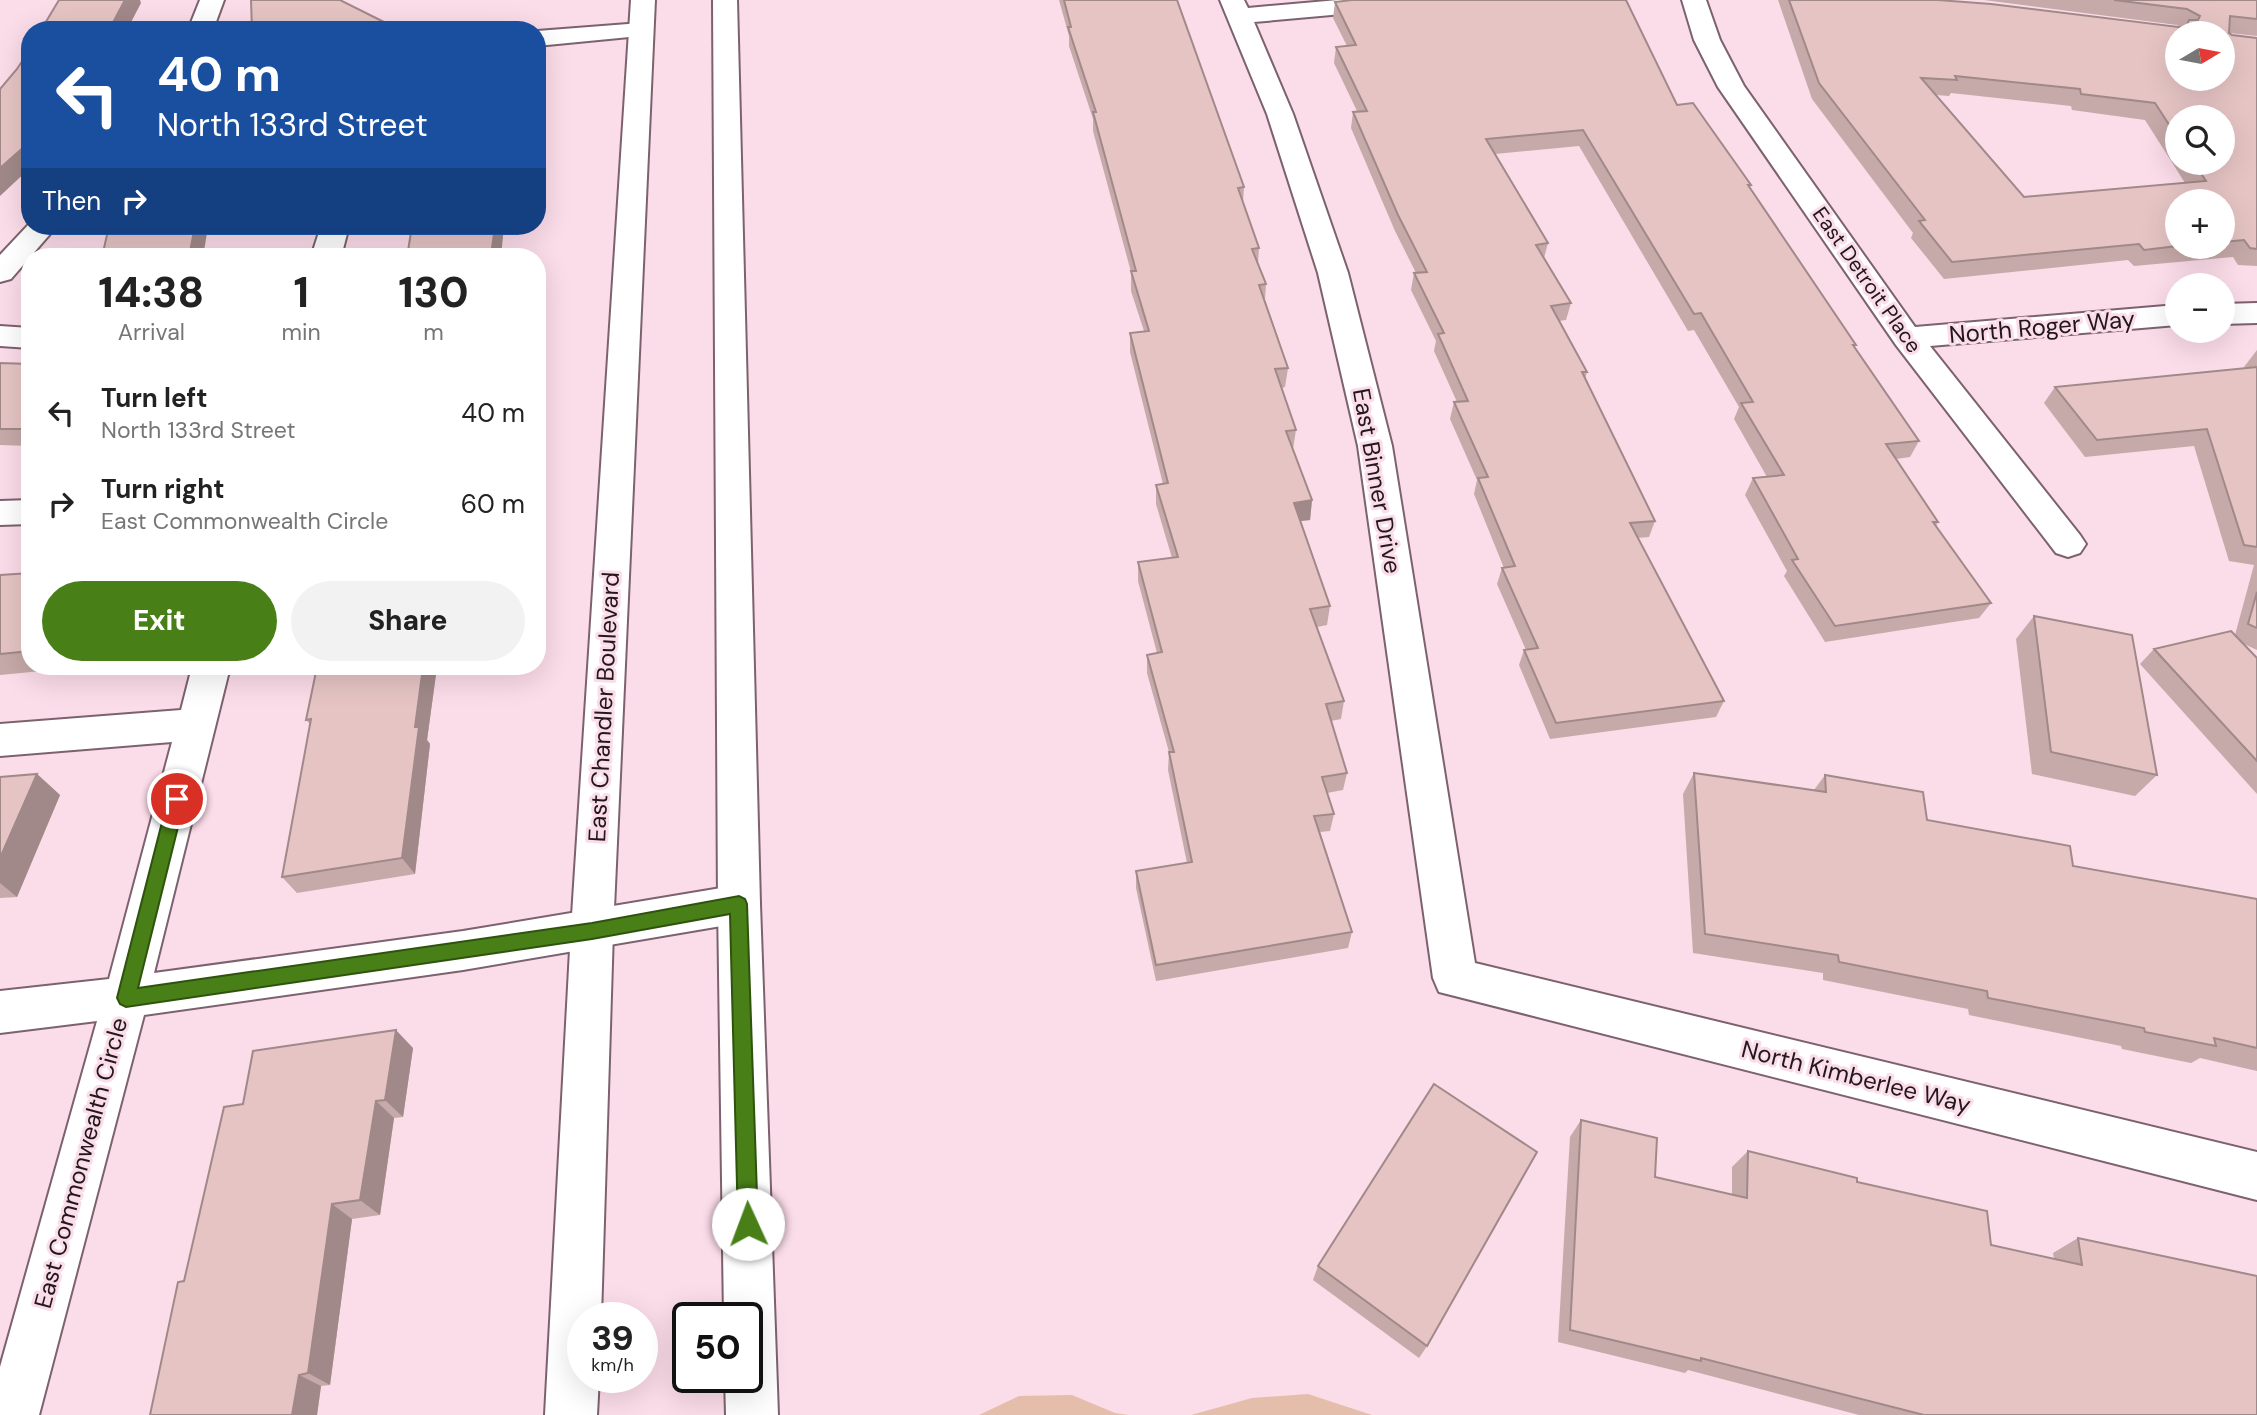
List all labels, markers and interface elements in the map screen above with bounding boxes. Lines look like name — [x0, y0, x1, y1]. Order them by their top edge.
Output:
north arrow — [2165, 21, 2235, 91]
map controls — [2165, 21, 2235, 343]
text: 40 m — [157, 42, 281, 106]
icon: left — [42, 49, 133, 140]
text: North 133rd Street — [157, 104, 428, 146]
button: search — [2165, 105, 2235, 175]
icon: right — [115, 182, 153, 220]
text: Then — [42, 184, 101, 218]
button: + — [2165, 189, 2235, 259]
street label: East Detroit Place — [1806, 201, 1928, 359]
text: 14:38 — [98, 265, 204, 320]
text: 1 — [293, 265, 309, 320]
text: 130 — [398, 265, 469, 320]
button: − — [2165, 273, 2235, 343]
street label: North Roger Way — [1948, 303, 2136, 350]
text: Arrival — [118, 317, 185, 347]
text: min — [282, 317, 321, 347]
text: m — [423, 317, 444, 347]
text: Turn left — [101, 381, 208, 415]
street label: East Binner Drive — [1346, 386, 1409, 576]
icon: left — [42, 394, 80, 432]
text: 40 m — [461, 396, 525, 430]
text: North 133rd Street — [101, 415, 296, 445]
text: Turn right — [101, 472, 225, 506]
icon: right — [42, 485, 80, 523]
text: 60 m — [461, 487, 525, 521]
text: East Commonwealth Circle — [101, 506, 388, 536]
street label: East Chandler Boulevard — [581, 571, 626, 843]
button: Exit — [42, 581, 277, 661]
button: Share — [291, 581, 525, 661]
pin — [147, 769, 207, 829]
icon: arrive — [158, 780, 196, 818]
street label: East Commonwealth Circle — [27, 1014, 134, 1312]
street label: North Kimberlee Way — [1738, 1033, 1974, 1120]
position arrow — [711, 1187, 785, 1261]
speed limit sign: 50 — [672, 1302, 763, 1393]
text: 39 — [591, 1315, 634, 1361]
text: km/h — [591, 1353, 634, 1377]

